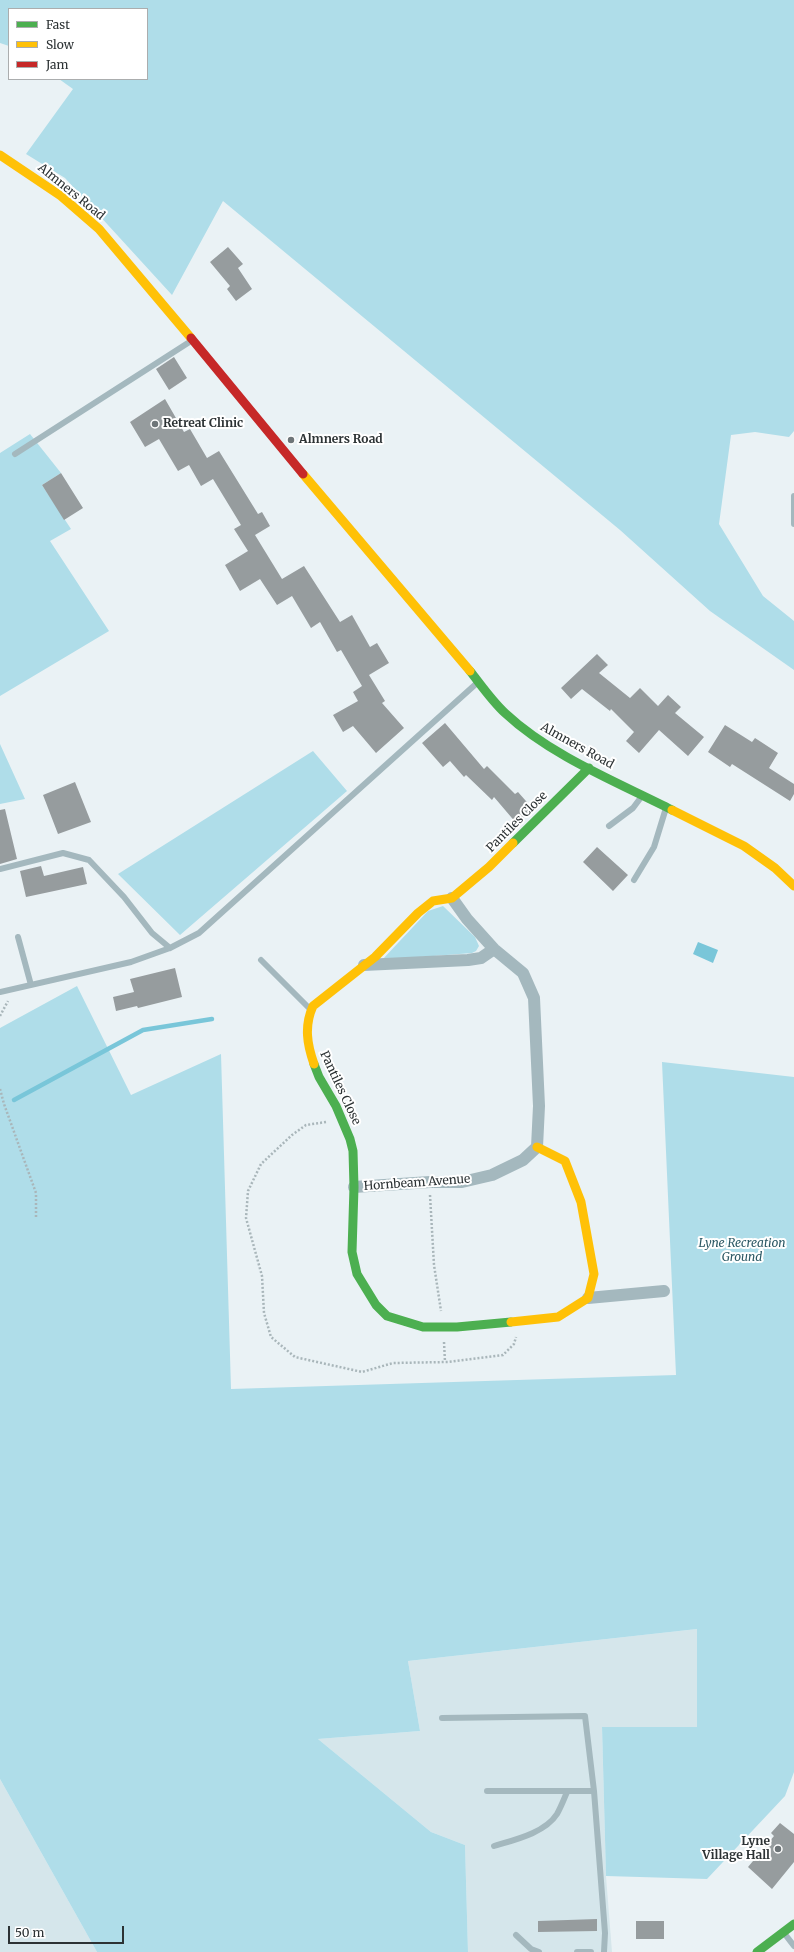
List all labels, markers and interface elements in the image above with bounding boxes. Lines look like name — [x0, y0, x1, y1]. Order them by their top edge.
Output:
legend — [8, 8, 148, 80]
text: Fast — [46, 17, 70, 32]
text: Slow — [46, 37, 74, 52]
text: Jam — [46, 57, 68, 72]
street label: Almners Road — [35, 161, 107, 223]
place label: Retreat Clinic — [163, 417, 243, 431]
marker: Retreat Clinic — [150, 419, 160, 429]
place label: Almners Road — [299, 433, 383, 447]
marker: Almners Road — [286, 435, 296, 445]
street label: Almners Road — [538, 720, 616, 772]
street label: Pantiles Close — [484, 789, 550, 855]
street label: Pantiles Close — [317, 1049, 363, 1127]
street label: Hornbeam Avenue — [363, 1172, 471, 1194]
park label: Lyne Recreation Ground — [699, 1237, 785, 1265]
place label: Lyne Village Hall — [702, 1835, 770, 1863]
marker: Lyne Village Hall — [773, 1844, 783, 1854]
scale bar — [10, 1918, 126, 1944]
text: 50 m — [15, 1925, 44, 1940]

